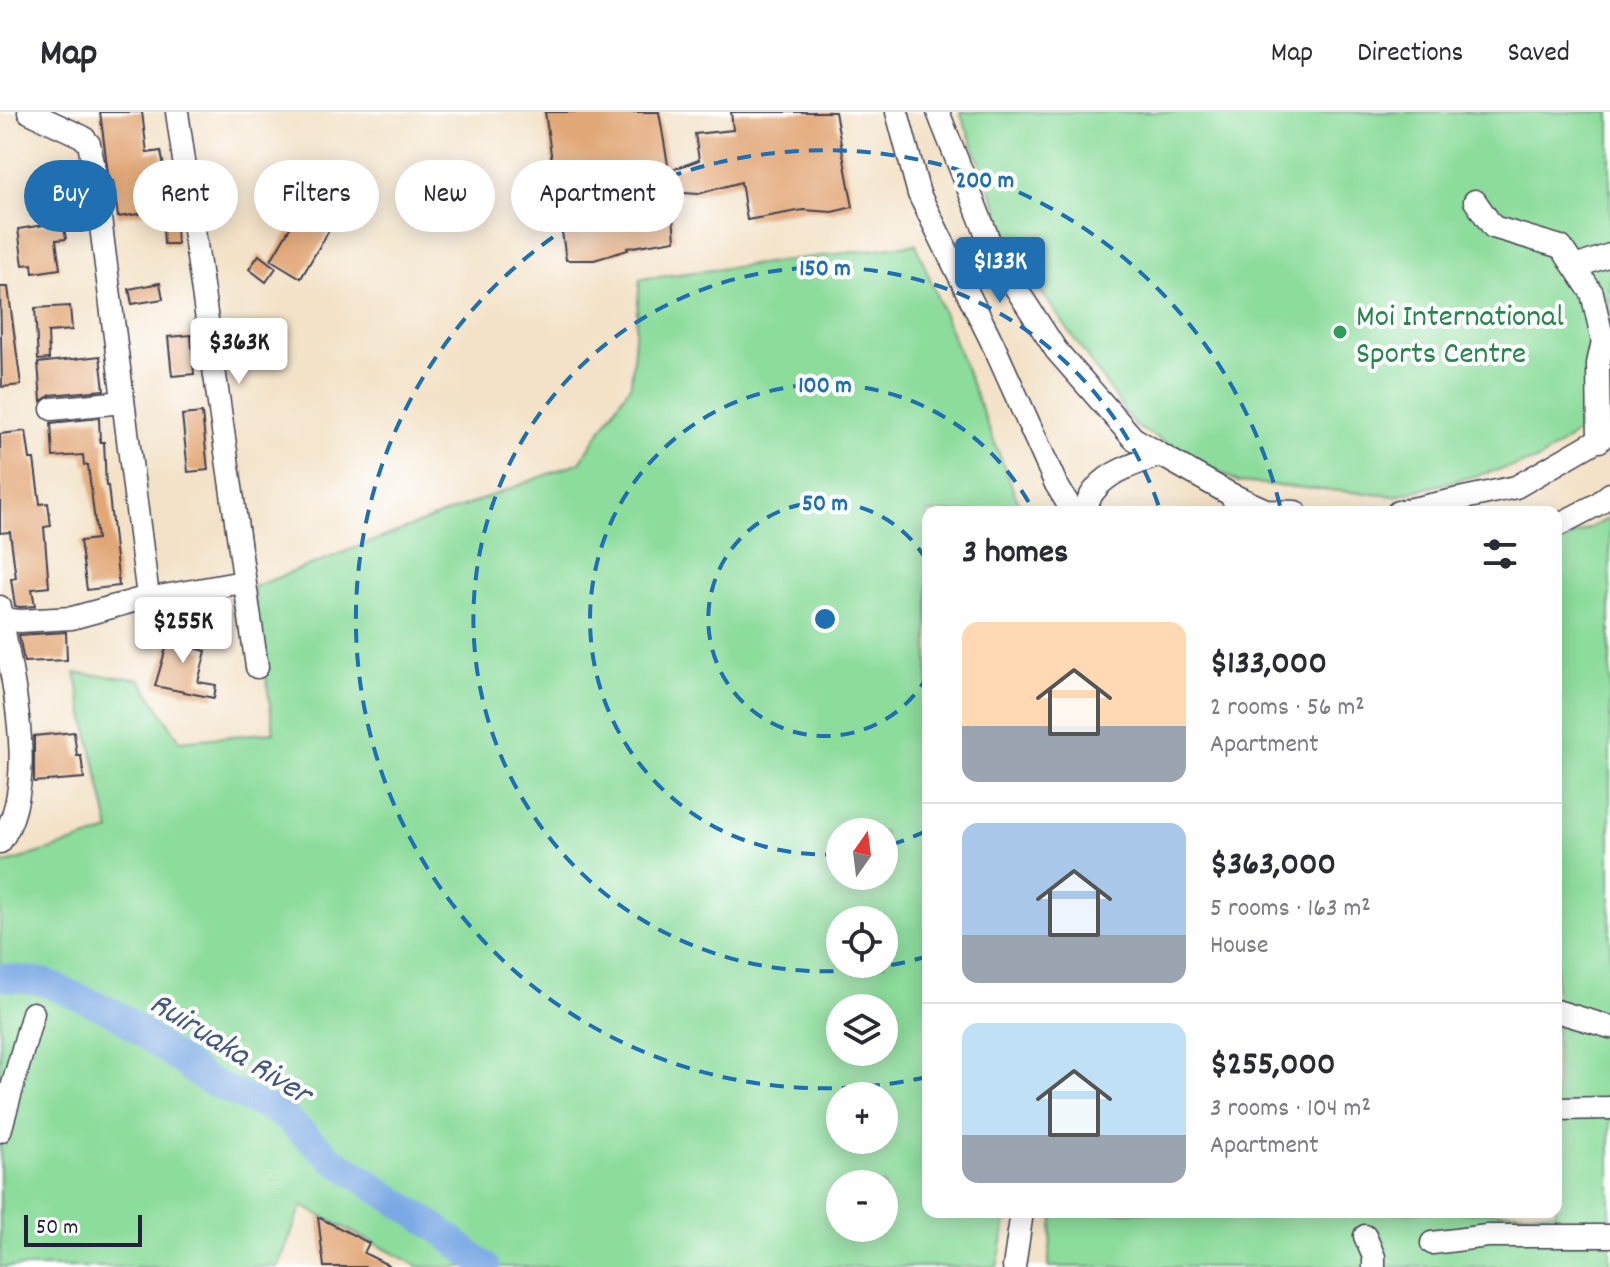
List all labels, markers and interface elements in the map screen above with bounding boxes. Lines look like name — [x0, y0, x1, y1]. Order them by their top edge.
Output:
text: Map — [40, 28, 98, 83]
text: Map — [1271, 35, 1313, 75]
text: Directions — [1357, 35, 1463, 75]
text: Saved — [1507, 35, 1570, 75]
chip: Buy — [24, 160, 117, 232]
chip: Rent — [133, 160, 238, 232]
chip: Filters — [254, 160, 379, 232]
chip: New — [395, 160, 495, 232]
chip: Apartment — [511, 160, 684, 232]
text: 200 m — [956, 165, 1014, 199]
pin: $133K — [944, 237, 1056, 305]
text: $133K — [973, 244, 1027, 281]
text: 150 m — [799, 253, 851, 287]
place label: Moi International Sports Centre — [1356, 296, 1564, 379]
pin: $363K — [183, 318, 295, 386]
marker: Moi International Sports Centre — [1331, 323, 1349, 341]
text: $363K — [208, 325, 270, 362]
text: 100 m — [798, 370, 852, 404]
text: 50 m — [802, 488, 848, 522]
text: 3 homes — [962, 530, 1068, 579]
icon: filters — [1478, 532, 1522, 576]
pin: $255K — [127, 597, 239, 665]
text: $255K — [153, 604, 213, 641]
centre of rings — [811, 605, 839, 633]
text: $133,000 — [1210, 641, 1327, 690]
icon: home — [1026, 654, 1122, 750]
text: 2 rooms · 56 m² — [1210, 690, 1365, 727]
text: Apartment — [1210, 727, 1319, 764]
north arrow — [826, 818, 898, 890]
map controls — [826, 818, 898, 1242]
text: $363,000 — [1210, 842, 1336, 891]
icon: home — [1026, 855, 1122, 951]
text: 5 rooms · 163 m² — [1210, 891, 1371, 928]
button: locate — [826, 906, 898, 978]
text: House — [1210, 928, 1268, 965]
water label: Ruiruaka River — [139, 981, 322, 1122]
button: layers — [826, 994, 898, 1066]
text: $255,000 — [1210, 1042, 1336, 1091]
icon: home — [1026, 1055, 1122, 1151]
button: + — [826, 1082, 898, 1154]
text: 3 rooms · 104 m² — [1210, 1091, 1371, 1128]
text: Apartment — [1210, 1128, 1319, 1165]
button: − — [826, 1170, 898, 1242]
scale bar — [24, 1211, 142, 1247]
text: 50 m — [36, 1213, 78, 1244]

